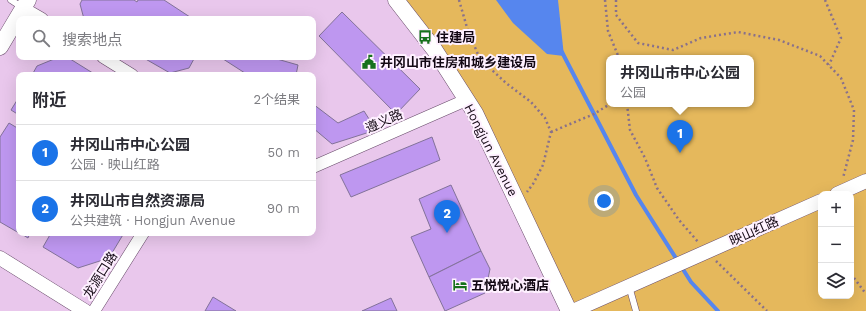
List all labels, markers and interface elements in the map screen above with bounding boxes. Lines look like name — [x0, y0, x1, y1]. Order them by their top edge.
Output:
search box — [16, 16, 316, 60]
icon: search — [30, 27, 52, 49]
bus stop icon: 住建局 — [417, 29, 433, 45]
place label: 住建局 — [436, 30, 475, 45]
text: 搜索地点 — [62, 31, 122, 49]
public building icon: 井冈山市住房和城乡建设局 — [361, 54, 377, 70]
place label: 井冈山市住房和城乡建设局 — [380, 55, 536, 70]
popup — [606, 55, 754, 107]
text: 井冈山市中心公园 — [620, 64, 740, 82]
text: 公园 — [620, 85, 646, 100]
text: 附近 — [32, 90, 66, 110]
text: 2个结果 — [253, 92, 300, 107]
street label: Hongjun Avenue — [461, 101, 521, 199]
street label: 遵义路 — [363, 106, 405, 136]
pin: 1 — [667, 120, 693, 153]
text: 井冈山市中心公园 — [70, 136, 190, 154]
text: 1 — [42, 145, 48, 160]
text: 50 m — [268, 145, 300, 160]
text: 公园 · 映山红路 — [70, 157, 160, 172]
your location — [594, 191, 614, 211]
map controls — [818, 191, 854, 299]
button: + — [818, 191, 854, 227]
text: 井冈山市自然资源局 — [70, 192, 205, 210]
pin: 2 — [434, 200, 460, 233]
text: 2 — [41, 201, 49, 216]
text: 90 m — [267, 201, 300, 216]
text: 公共建筑 · Hongjun Avenue — [70, 213, 235, 228]
street label: 映山红路 — [727, 214, 781, 248]
button: − — [818, 227, 854, 263]
street label: 龙源口路 — [80, 249, 120, 301]
button: layers — [818, 263, 854, 299]
hotel icon: 五悦悦心酒店 — [452, 277, 468, 293]
place label: 五悦悦心酒店 — [471, 278, 549, 293]

